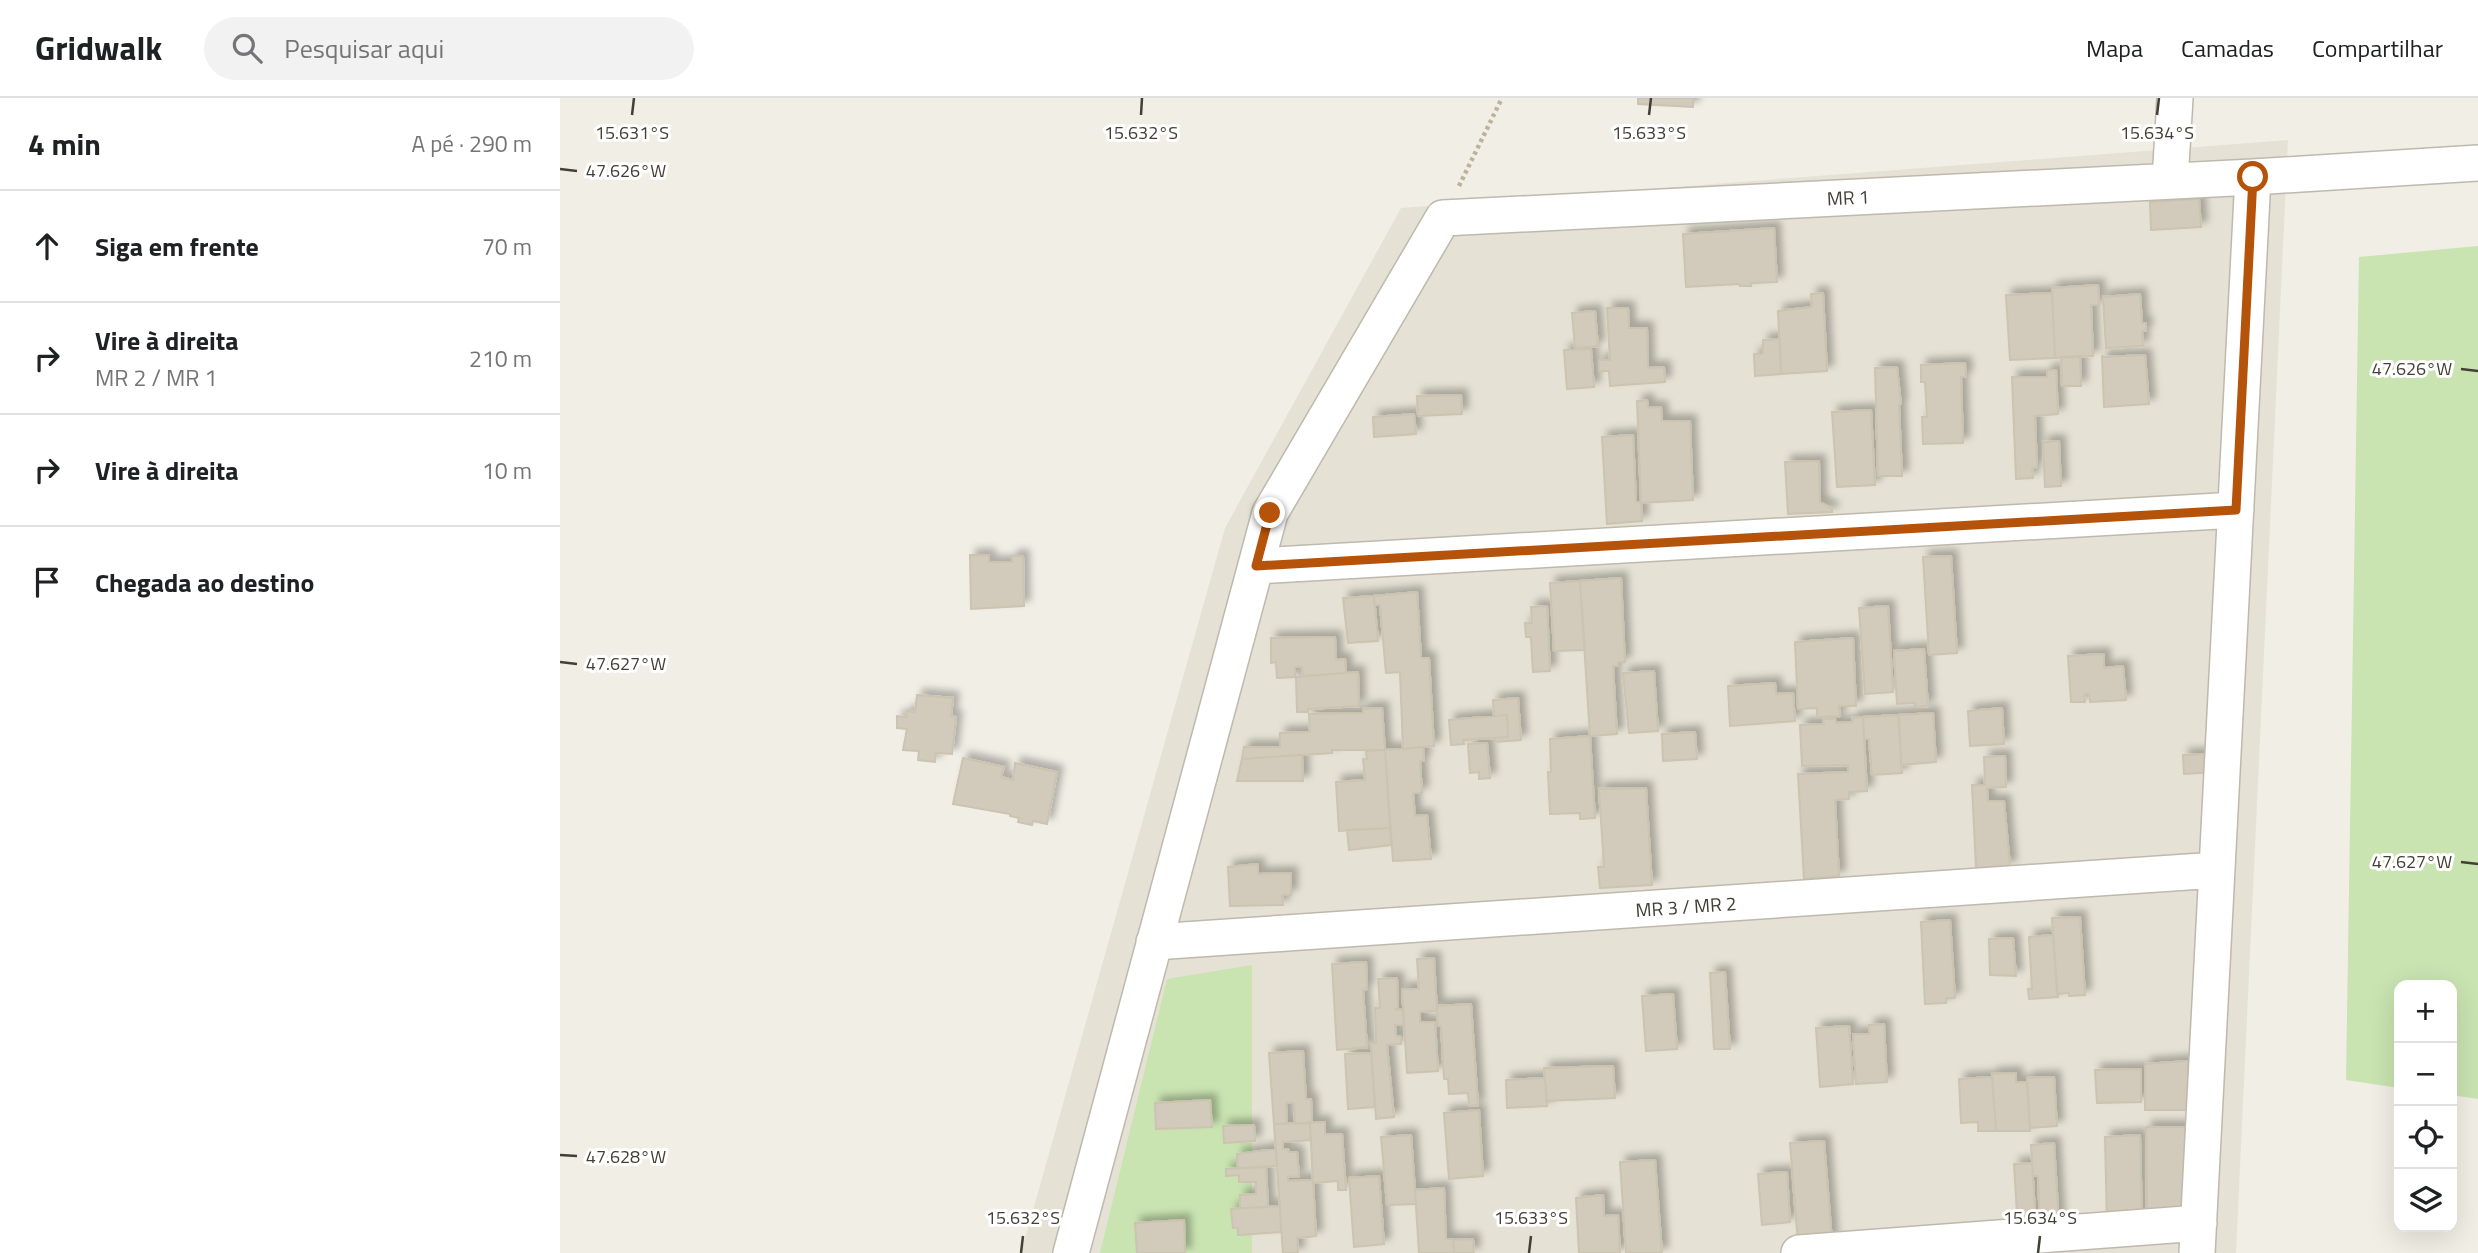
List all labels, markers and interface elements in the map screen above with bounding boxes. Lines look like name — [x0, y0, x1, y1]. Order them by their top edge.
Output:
search box — [204, 17, 694, 80]
text: Gridwalk — [35, 23, 162, 73]
icon: search — [228, 29, 266, 67]
text: Pesquisar aqui — [284, 29, 444, 68]
text: Mapa — [2086, 30, 2143, 66]
text: Camadas — [2181, 30, 2274, 66]
text: Compartilhar — [2312, 30, 2443, 66]
text: 15.631°S — [595, 119, 669, 146]
text: 15.632°S — [1104, 119, 1178, 146]
text: 15.633°S — [1612, 119, 1686, 146]
text: 15.634°S — [2120, 119, 2194, 146]
text: 4 min — [28, 121, 101, 167]
text: A pé · 290 m — [411, 126, 532, 161]
text: 47.626°W — [586, 157, 666, 184]
route start — [2237, 161, 2268, 192]
street label: MR 1 — [1826, 181, 1870, 213]
icon: ahead — [28, 227, 66, 265]
text: Siga em frente — [95, 227, 259, 266]
text: 70 m — [482, 229, 532, 264]
text: Vire à direita — [95, 321, 238, 360]
icon: right — [28, 339, 66, 377]
text: 210 m — [469, 341, 532, 376]
text: 47.626°W — [2372, 355, 2452, 382]
text: MR 2 / MR 1 — [95, 360, 217, 395]
icon: right — [28, 451, 66, 489]
text: Vire à direita — [95, 451, 238, 490]
text: 10 m — [482, 453, 532, 488]
route end — [1254, 497, 1285, 528]
icon: arrive — [28, 563, 66, 601]
text: Chegada ao destino — [95, 563, 314, 602]
text: 47.627°W — [586, 650, 666, 677]
text: 47.627°W — [2372, 848, 2452, 875]
street label: MR 3 / MR 2 — [1635, 888, 1737, 924]
map controls — [2394, 980, 2457, 1232]
button: + — [2394, 980, 2457, 1043]
button: − — [2394, 1043, 2457, 1106]
button: locate — [2394, 1106, 2457, 1169]
text: 47.628°W — [586, 1143, 666, 1170]
button: layers — [2394, 1169, 2457, 1232]
text: 15.632°S — [986, 1204, 1060, 1231]
text: 15.633°S — [1494, 1204, 1568, 1231]
text: 15.634°S — [2003, 1204, 2077, 1231]

